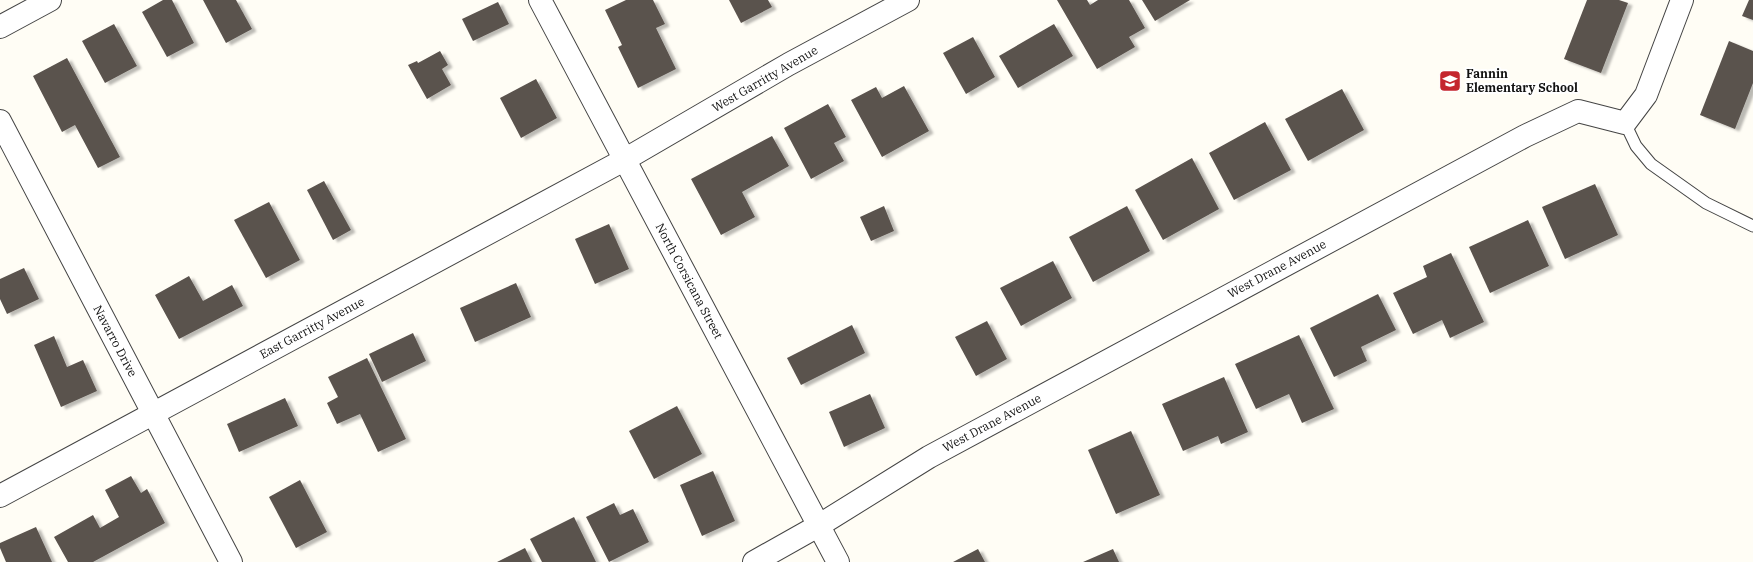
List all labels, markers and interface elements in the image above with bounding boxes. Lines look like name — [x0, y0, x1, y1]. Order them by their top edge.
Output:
street label: West Garritty Avenue — [709, 42, 820, 115]
place label: Fannin Elementary School — [1466, 66, 1578, 95]
school or university icon: Fannin Elementary School — [1437, 68, 1463, 94]
street label: North Corsicana Street — [653, 220, 726, 341]
street label: West Drane Avenue — [1225, 236, 1329, 301]
street label: East Garritty Avenue — [257, 294, 367, 362]
street label: Navarro Drive — [90, 302, 141, 379]
street label: West Drane Avenue — [940, 390, 1044, 455]

